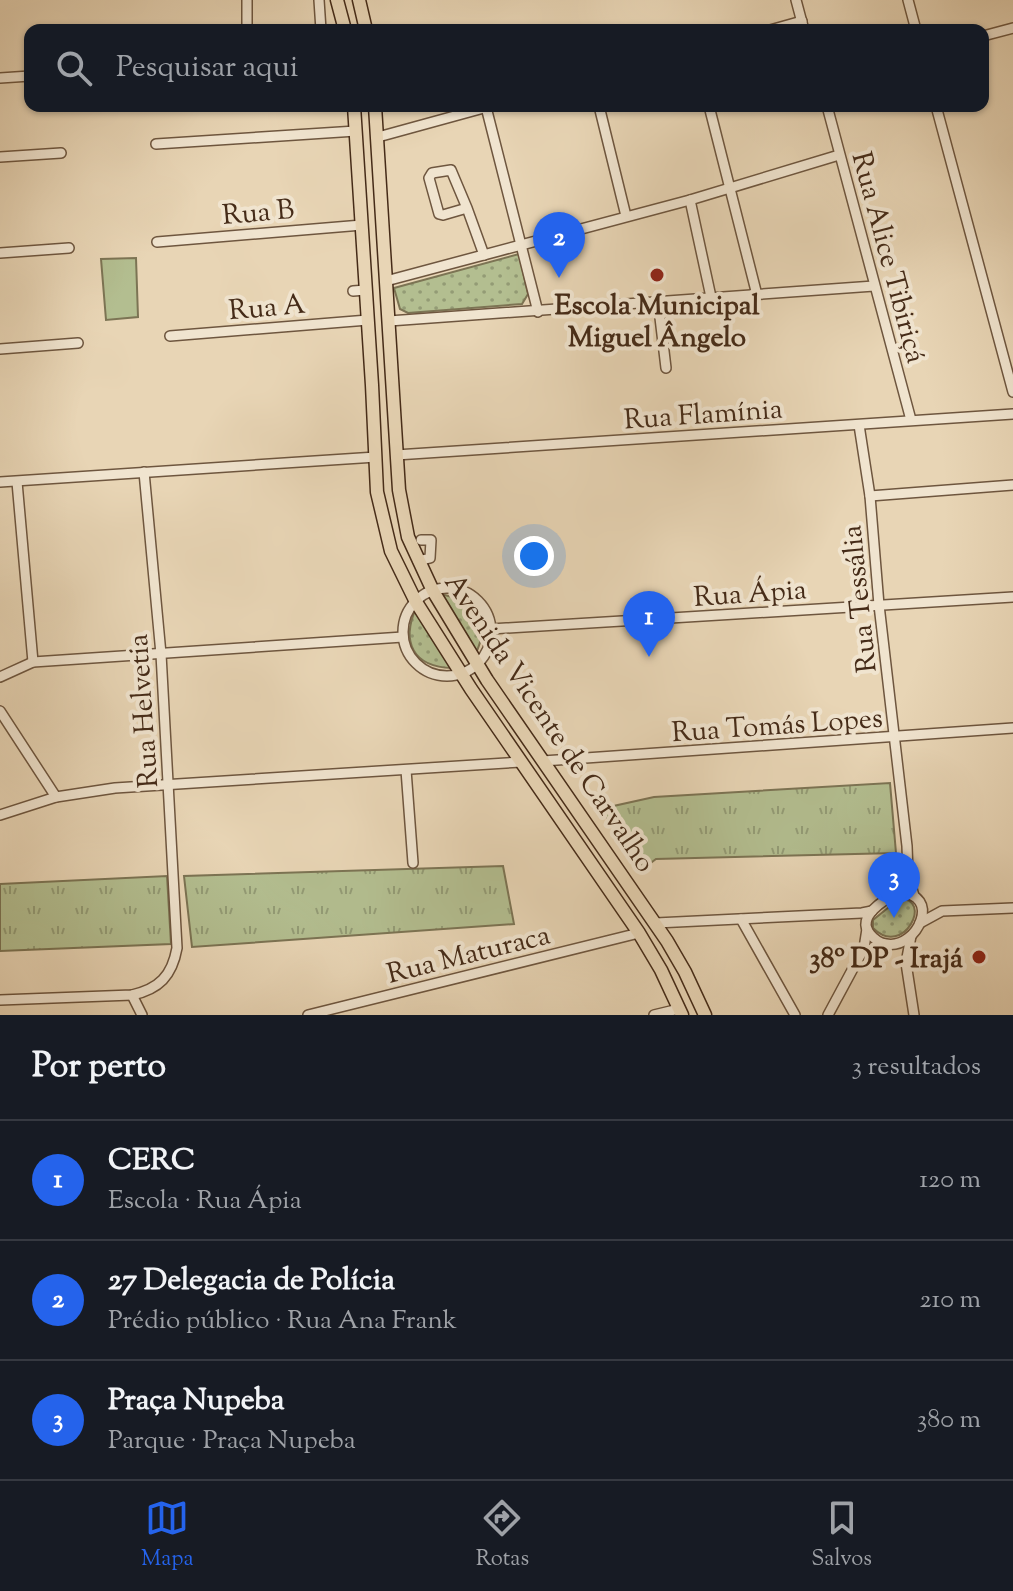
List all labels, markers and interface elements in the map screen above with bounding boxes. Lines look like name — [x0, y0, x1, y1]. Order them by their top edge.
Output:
search box — [24, 24, 989, 112]
icon: search — [52, 46, 96, 90]
text: Pesquisar aqui — [116, 47, 298, 90]
street label: Rua Alice Tibiriçá — [840, 148, 935, 368]
street label: Rua B — [221, 191, 296, 237]
pin: 2 — [533, 212, 585, 278]
marker: Escola Municipal Miguel Ângelo — [648, 266, 666, 284]
street label: Rua A — [227, 286, 308, 332]
place label: Escola Municipal Miguel Ângelo — [555, 287, 760, 359]
street label: Rua Flamínia — [622, 390, 784, 441]
street label: Rua Tessália — [833, 523, 889, 674]
your location — [514, 536, 554, 576]
street label: Avenida Vicente de Carvalho — [433, 566, 664, 881]
street label: Rua Ápia — [692, 571, 808, 619]
pin: 1 — [623, 591, 675, 657]
street label: Rua Helvetia — [120, 632, 170, 789]
street label: Rua Tomás Lopes — [670, 700, 884, 754]
pin: 3 — [868, 852, 920, 918]
street label: Rua Maturaca — [383, 916, 555, 996]
place label: 38º DP - Irajá — [809, 940, 963, 980]
marker: 38º DP - Irajá — [970, 948, 988, 966]
text: Por perto — [32, 1043, 166, 1092]
text: 3 resultados — [852, 1049, 981, 1086]
text: CERC — [108, 1140, 195, 1183]
text: 1 — [54, 1162, 62, 1199]
text: 120 m — [919, 1162, 981, 1199]
text: Escola · Rua Ápia — [108, 1183, 302, 1220]
text: 27 Delegacia de Polícia — [108, 1260, 395, 1303]
text: 2 — [52, 1282, 64, 1319]
text: 210 m — [919, 1282, 981, 1319]
text: Prédio público · Rua Ana Frank — [108, 1303, 457, 1340]
text: Praça Nupeba — [108, 1380, 285, 1423]
text: 3 — [53, 1402, 63, 1439]
text: 380 m — [917, 1402, 981, 1439]
text: Parque · Praça Nupeba — [108, 1423, 356, 1460]
tab: Mapa — [141, 1496, 194, 1576]
tab: Rotas — [476, 1496, 529, 1576]
tab: Salvos — [811, 1496, 872, 1576]

